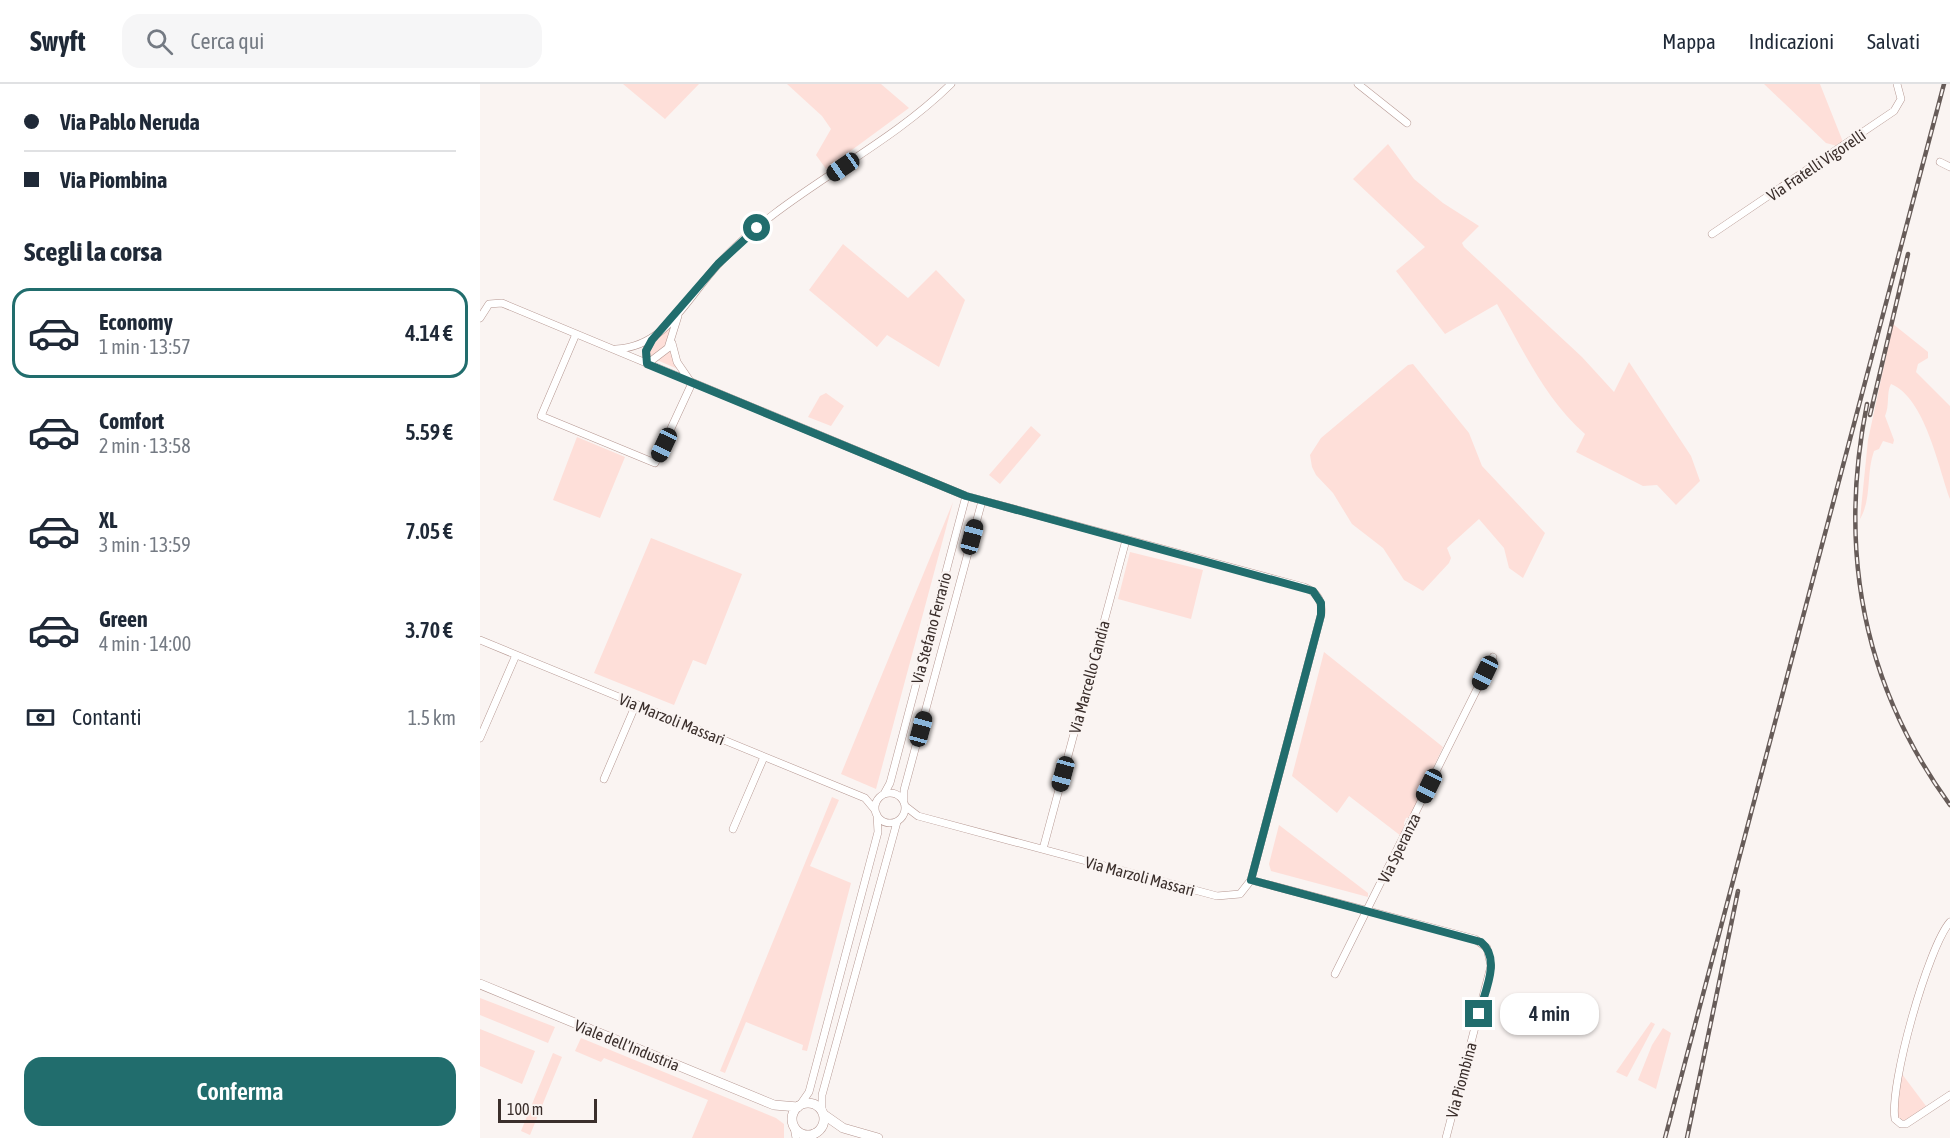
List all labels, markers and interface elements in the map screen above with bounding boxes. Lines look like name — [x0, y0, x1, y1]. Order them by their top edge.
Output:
search box — [122, 14, 542, 68]
text: Swyft — [30, 25, 86, 57]
icon: search — [143, 25, 176, 58]
text: Cerca qui — [191, 28, 264, 54]
text: Mappa — [1662, 29, 1716, 53]
text: Indicazioni — [1749, 29, 1834, 53]
text: Salvati — [1867, 29, 1920, 53]
text: Via Pablo Neruda — [60, 109, 200, 135]
street label: Via Fratelli Vigorelli — [1763, 125, 1869, 205]
car — [823, 149, 863, 185]
text: Via Piombina — [60, 167, 167, 193]
route start — [743, 214, 770, 241]
text: Scegli la corsa — [24, 236, 162, 267]
icon: car — [27, 306, 81, 360]
text: Economy — [99, 309, 173, 335]
text: 4.14 € — [405, 320, 453, 346]
text: 1 min · 13:57 — [99, 335, 191, 358]
icon: car — [27, 405, 81, 459]
text: Comfort — [99, 408, 164, 434]
text: 5.59 € — [405, 419, 453, 445]
car — [648, 425, 680, 465]
text: 2 min · 13:58 — [99, 434, 191, 457]
icon: car — [27, 504, 81, 558]
text: XL — [99, 507, 117, 533]
car — [959, 517, 985, 557]
text: 7.05 € — [405, 518, 453, 544]
text: 3 min · 13:59 — [99, 533, 191, 556]
street label: Via Stefano Ferrario — [907, 570, 955, 686]
icon: car — [27, 603, 81, 657]
text: Green — [99, 606, 148, 632]
text: 3.70 € — [405, 617, 453, 643]
street label: Via Marcello Candia — [1065, 618, 1113, 736]
text: 4 min · 14:00 — [99, 632, 191, 655]
car — [1469, 653, 1501, 693]
street label: Via Marzoli Massari — [616, 690, 728, 748]
icon: cash — [24, 701, 57, 734]
text: Contanti — [72, 704, 142, 730]
text: 1.5 km — [408, 706, 456, 729]
car — [908, 709, 934, 749]
car — [1050, 754, 1076, 794]
car — [1413, 766, 1445, 806]
street label: Via Speranza — [1374, 810, 1425, 886]
street label: Via Marzoli Massari — [1083, 853, 1197, 899]
callout: 4 min — [1500, 993, 1599, 1035]
route end — [1465, 1000, 1492, 1027]
text: 4 min — [1529, 1002, 1570, 1025]
street label: Viale dell'Industria — [572, 1016, 682, 1074]
street label: Via Piombina — [1442, 1040, 1480, 1120]
button: Conferma — [24, 1057, 456, 1126]
scale bar — [498, 1096, 597, 1124]
text: 100 m — [507, 1100, 543, 1118]

